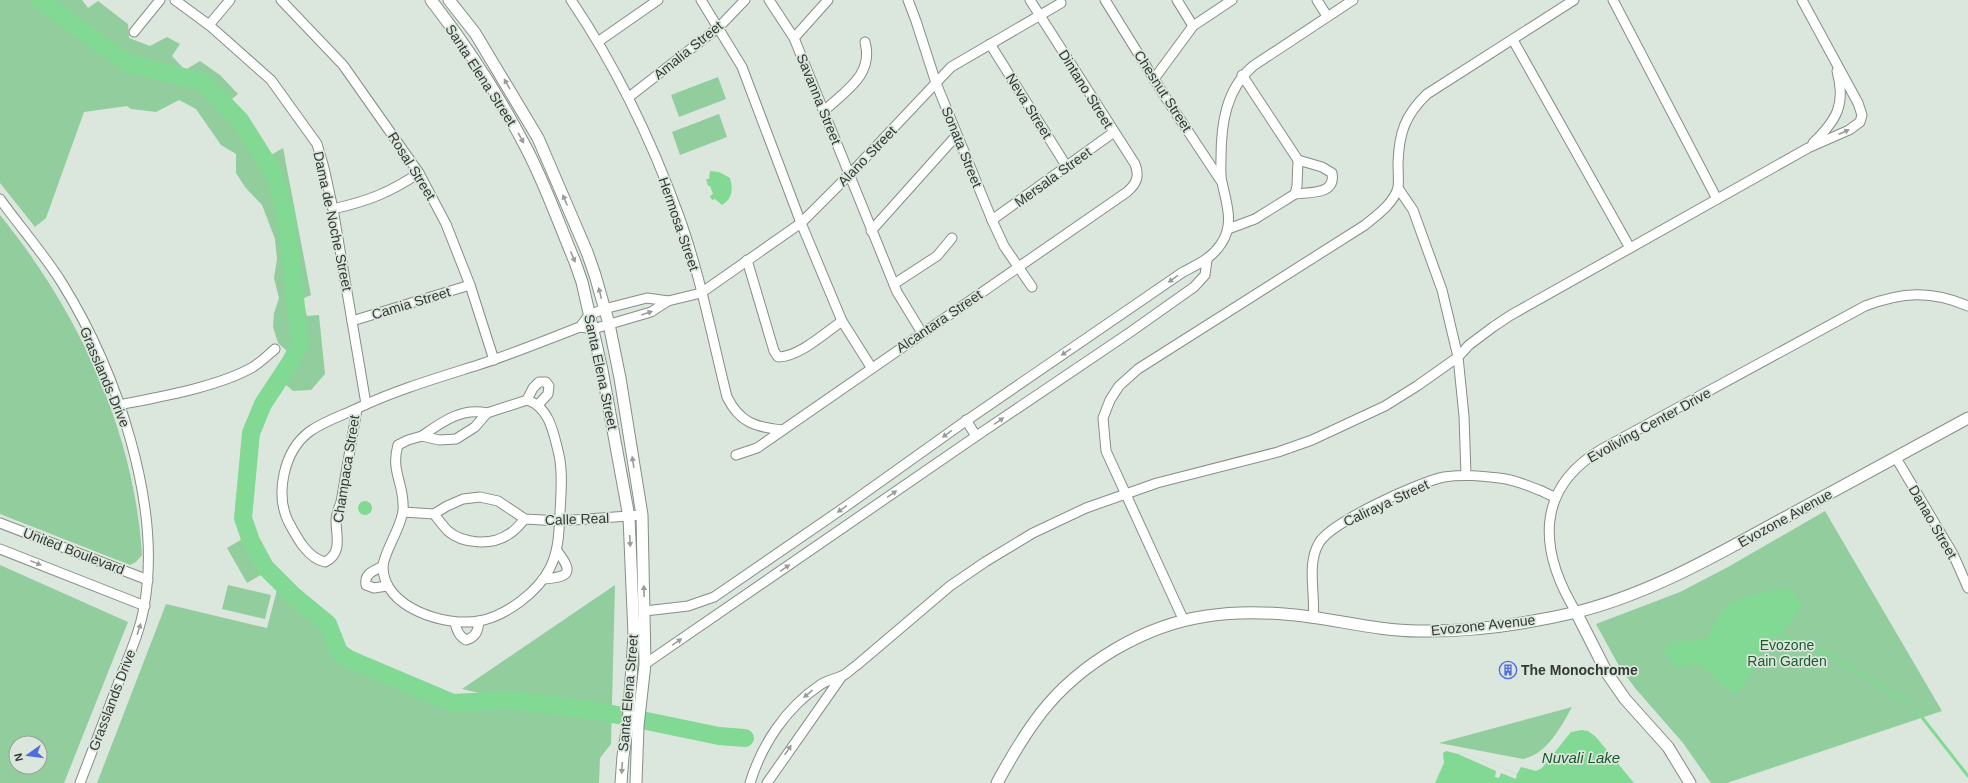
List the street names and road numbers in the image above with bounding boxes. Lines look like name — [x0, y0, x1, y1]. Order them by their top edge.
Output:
street label: Amalia Street — [650, 17, 726, 83]
street label: Santa Elena Street — [442, 21, 520, 129]
street label: Dintano Street — [1056, 47, 1117, 131]
street label: Chesnut Street — [1131, 47, 1195, 135]
street label: Savanna Street — [794, 51, 845, 147]
street label: Neva Street — [1003, 70, 1055, 142]
street label: Sonata Street — [939, 104, 985, 190]
street label: Alano Street — [834, 123, 900, 189]
street label: Rosal Street — [385, 129, 439, 203]
street label: Mersala Street — [1011, 144, 1095, 210]
street label: Dama de Noche Street — [310, 150, 356, 292]
street label: Hermosa Street — [655, 175, 703, 273]
street label: Camia Street — [370, 283, 453, 323]
street label: Alcantara Street — [893, 286, 985, 356]
street label: Santa Elena Street — [581, 313, 621, 431]
street label: Grasslands Drive — [77, 324, 133, 430]
street label: Evoliving Center Drive — [1585, 384, 1714, 466]
street label: Champaca Street — [330, 414, 362, 524]
street label: Caliraya Street — [1341, 476, 1431, 530]
street label: Danao Street — [1905, 482, 1961, 562]
street label: Evozone Avenue — [1735, 485, 1835, 550]
street label: Calle Real — [544, 510, 610, 528]
street label: United Boulevard — [21, 524, 127, 578]
street label: Evozone Avenue — [1430, 612, 1536, 638]
street label: Santa Elena Street — [615, 634, 641, 752]
street label: Grasslands Drive — [85, 647, 139, 753]

